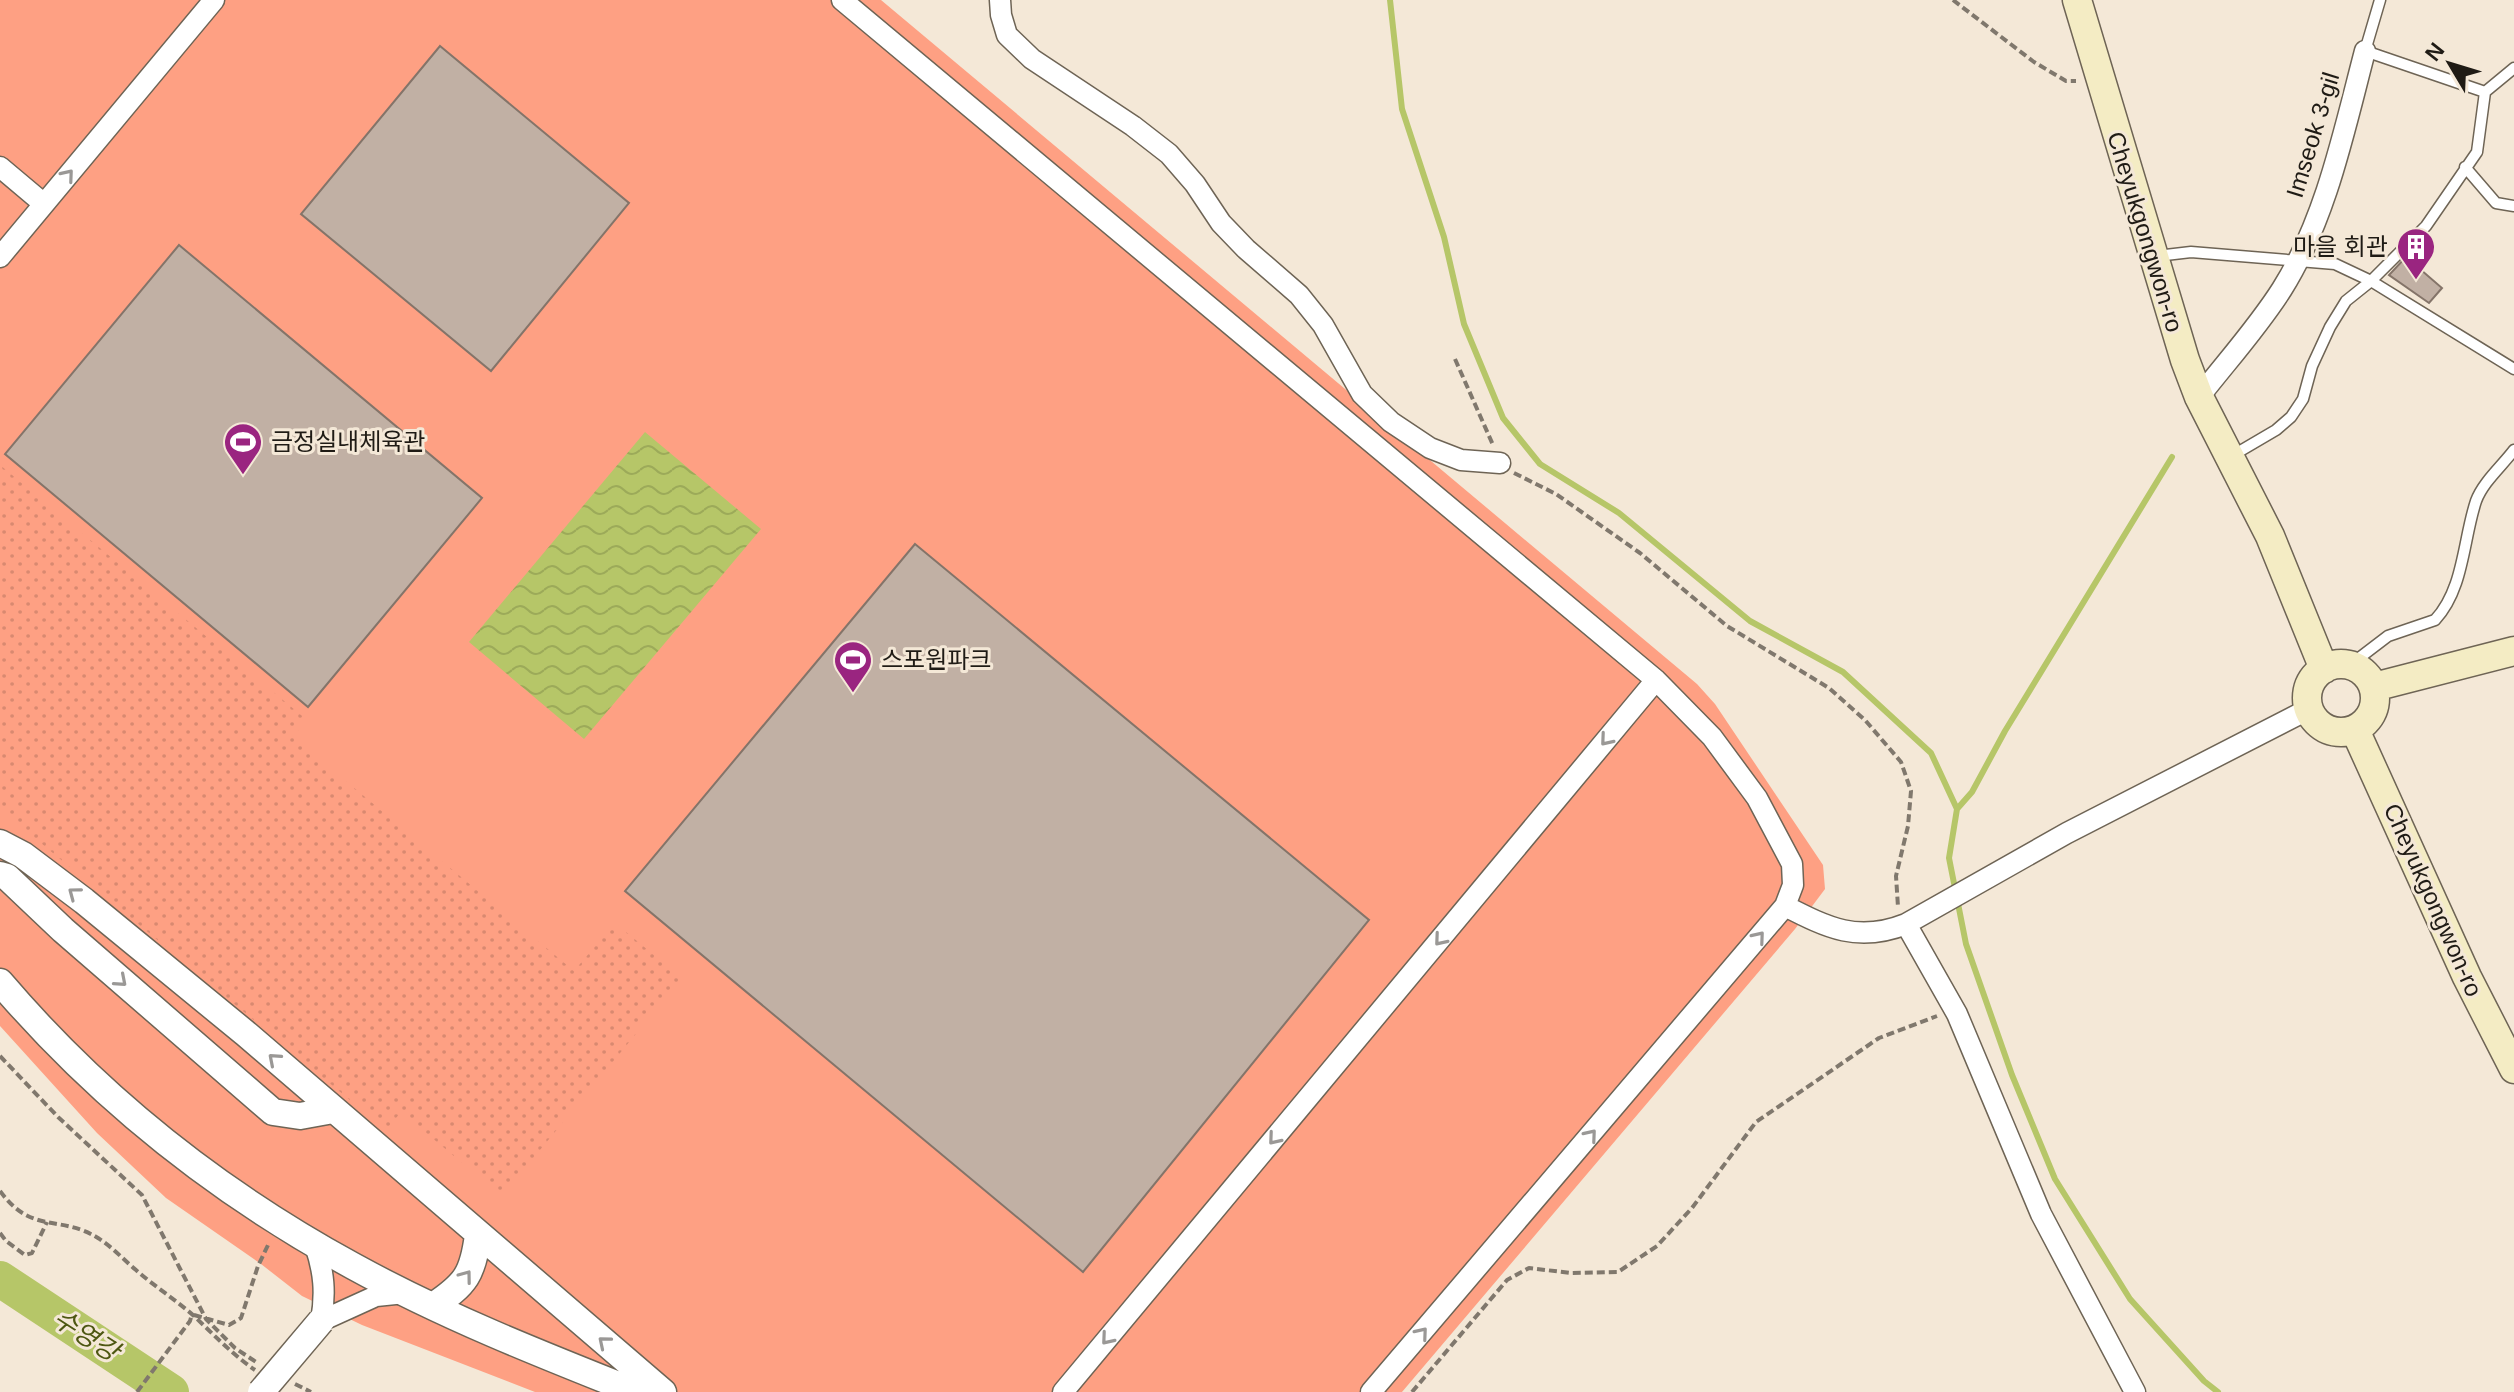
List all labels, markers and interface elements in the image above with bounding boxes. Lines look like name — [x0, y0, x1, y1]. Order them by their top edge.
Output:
north arrow — [2410, 24, 2490, 104]
text: N — [2420, 38, 2449, 66]
street label: Imseok 3-gil — [2281, 69, 2344, 201]
street label: Cheyukgongwon-ro — [2102, 128, 2189, 335]
one-way arrow — [58, 170, 73, 185]
building icon: 마을 회관 — [2395, 226, 2437, 281]
place label: 마을 회관 — [2293, 233, 2388, 260]
sports icon: 금정실내체육관 — [222, 421, 264, 476]
place label: 금정실내체육관 — [271, 428, 426, 455]
sports icon: 스포원파크 — [832, 639, 874, 694]
place label: 스포원파크 — [881, 646, 991, 673]
one-way arrow — [1601, 731, 1616, 745]
street label: Cheyukgongwon-ro — [2379, 799, 2488, 1000]
one-way arrow — [68, 889, 83, 903]
one-way arrow — [1435, 930, 1450, 945]
one-way arrow — [1749, 931, 1764, 946]
one-way arrow — [112, 971, 127, 986]
one-way arrow — [269, 1054, 284, 1068]
one-way arrow — [1581, 1129, 1595, 1144]
one-way arrow — [1269, 1130, 1284, 1145]
one-way arrow — [456, 1271, 470, 1285]
water label: 수영강 — [48, 1303, 127, 1369]
one-way arrow — [1412, 1327, 1427, 1342]
one-way arrow — [1102, 1330, 1117, 1345]
one-way arrow — [598, 1337, 613, 1352]

